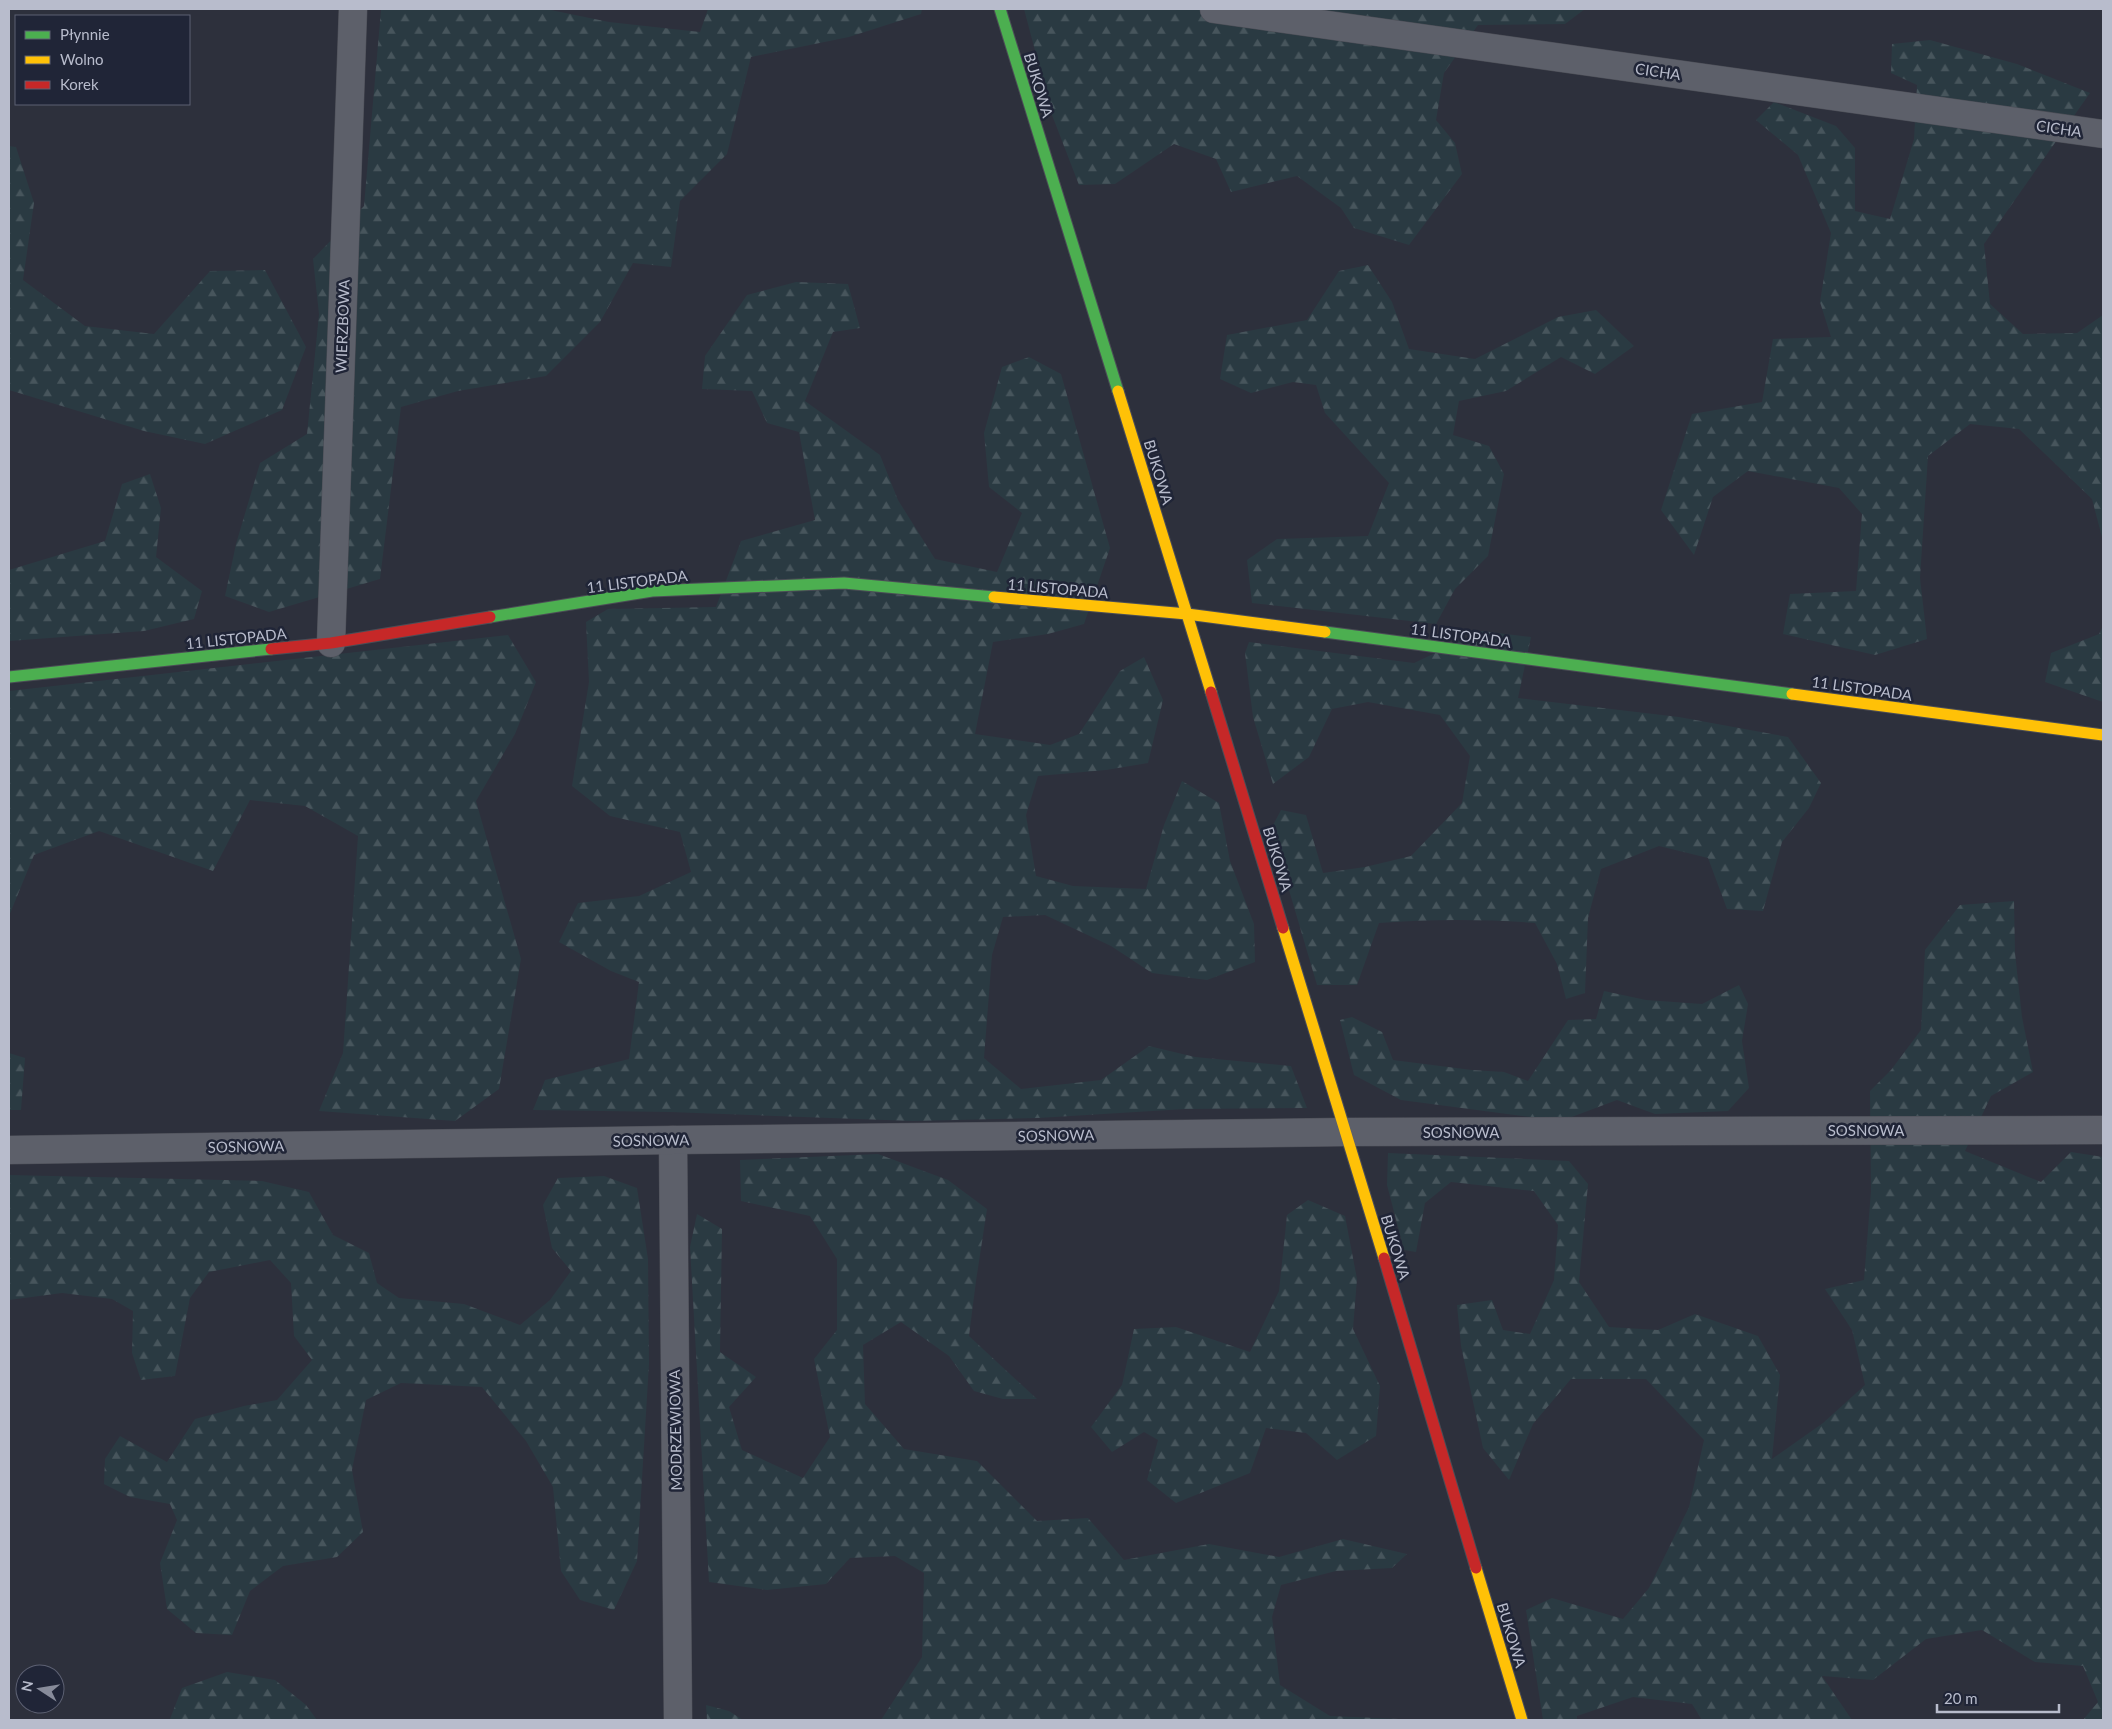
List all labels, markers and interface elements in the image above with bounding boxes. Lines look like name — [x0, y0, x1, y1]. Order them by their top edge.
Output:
legend — [15, 15, 190, 105]
text: Płynnie — [60, 25, 110, 43]
text: Wolno — [60, 50, 104, 68]
street label: BUKOWA — [1021, 50, 1058, 120]
street label: CICHA — [1634, 59, 1683, 83]
text: Korek — [60, 75, 99, 93]
street label: CICHA — [2035, 116, 2084, 140]
street label: WIERZBOWA — [331, 278, 353, 373]
street label: BUKOWA — [1141, 437, 1178, 507]
street label: 11 LISTOPADA — [586, 566, 689, 596]
street label: 11 LISTOPADA — [1007, 575, 1110, 601]
street label: 11 LISTOPADA — [1410, 619, 1513, 651]
street label: 11 LISTOPADA — [185, 624, 288, 652]
street label: 11 LISTOPADA — [1811, 672, 1914, 704]
street label: BUKOWA — [1260, 824, 1297, 894]
street label: SOSNOWA — [1828, 1121, 1905, 1139]
street label: SOSNOWA — [1423, 1123, 1500, 1141]
street label: SOSNOWA — [1018, 1125, 1095, 1145]
street label: SOSNOWA — [613, 1130, 690, 1150]
street label: SOSNOWA — [208, 1136, 285, 1156]
street label: BUKOWA — [1378, 1212, 1415, 1282]
street label: MODRZEWIOWA — [665, 1368, 685, 1491]
street label: BUKOWA — [1494, 1600, 1531, 1670]
north arrow — [15, 1664, 65, 1714]
text: N — [17, 1679, 36, 1693]
scale bar — [1937, 1682, 2060, 1714]
text: 20 m — [1944, 1689, 1978, 1707]

